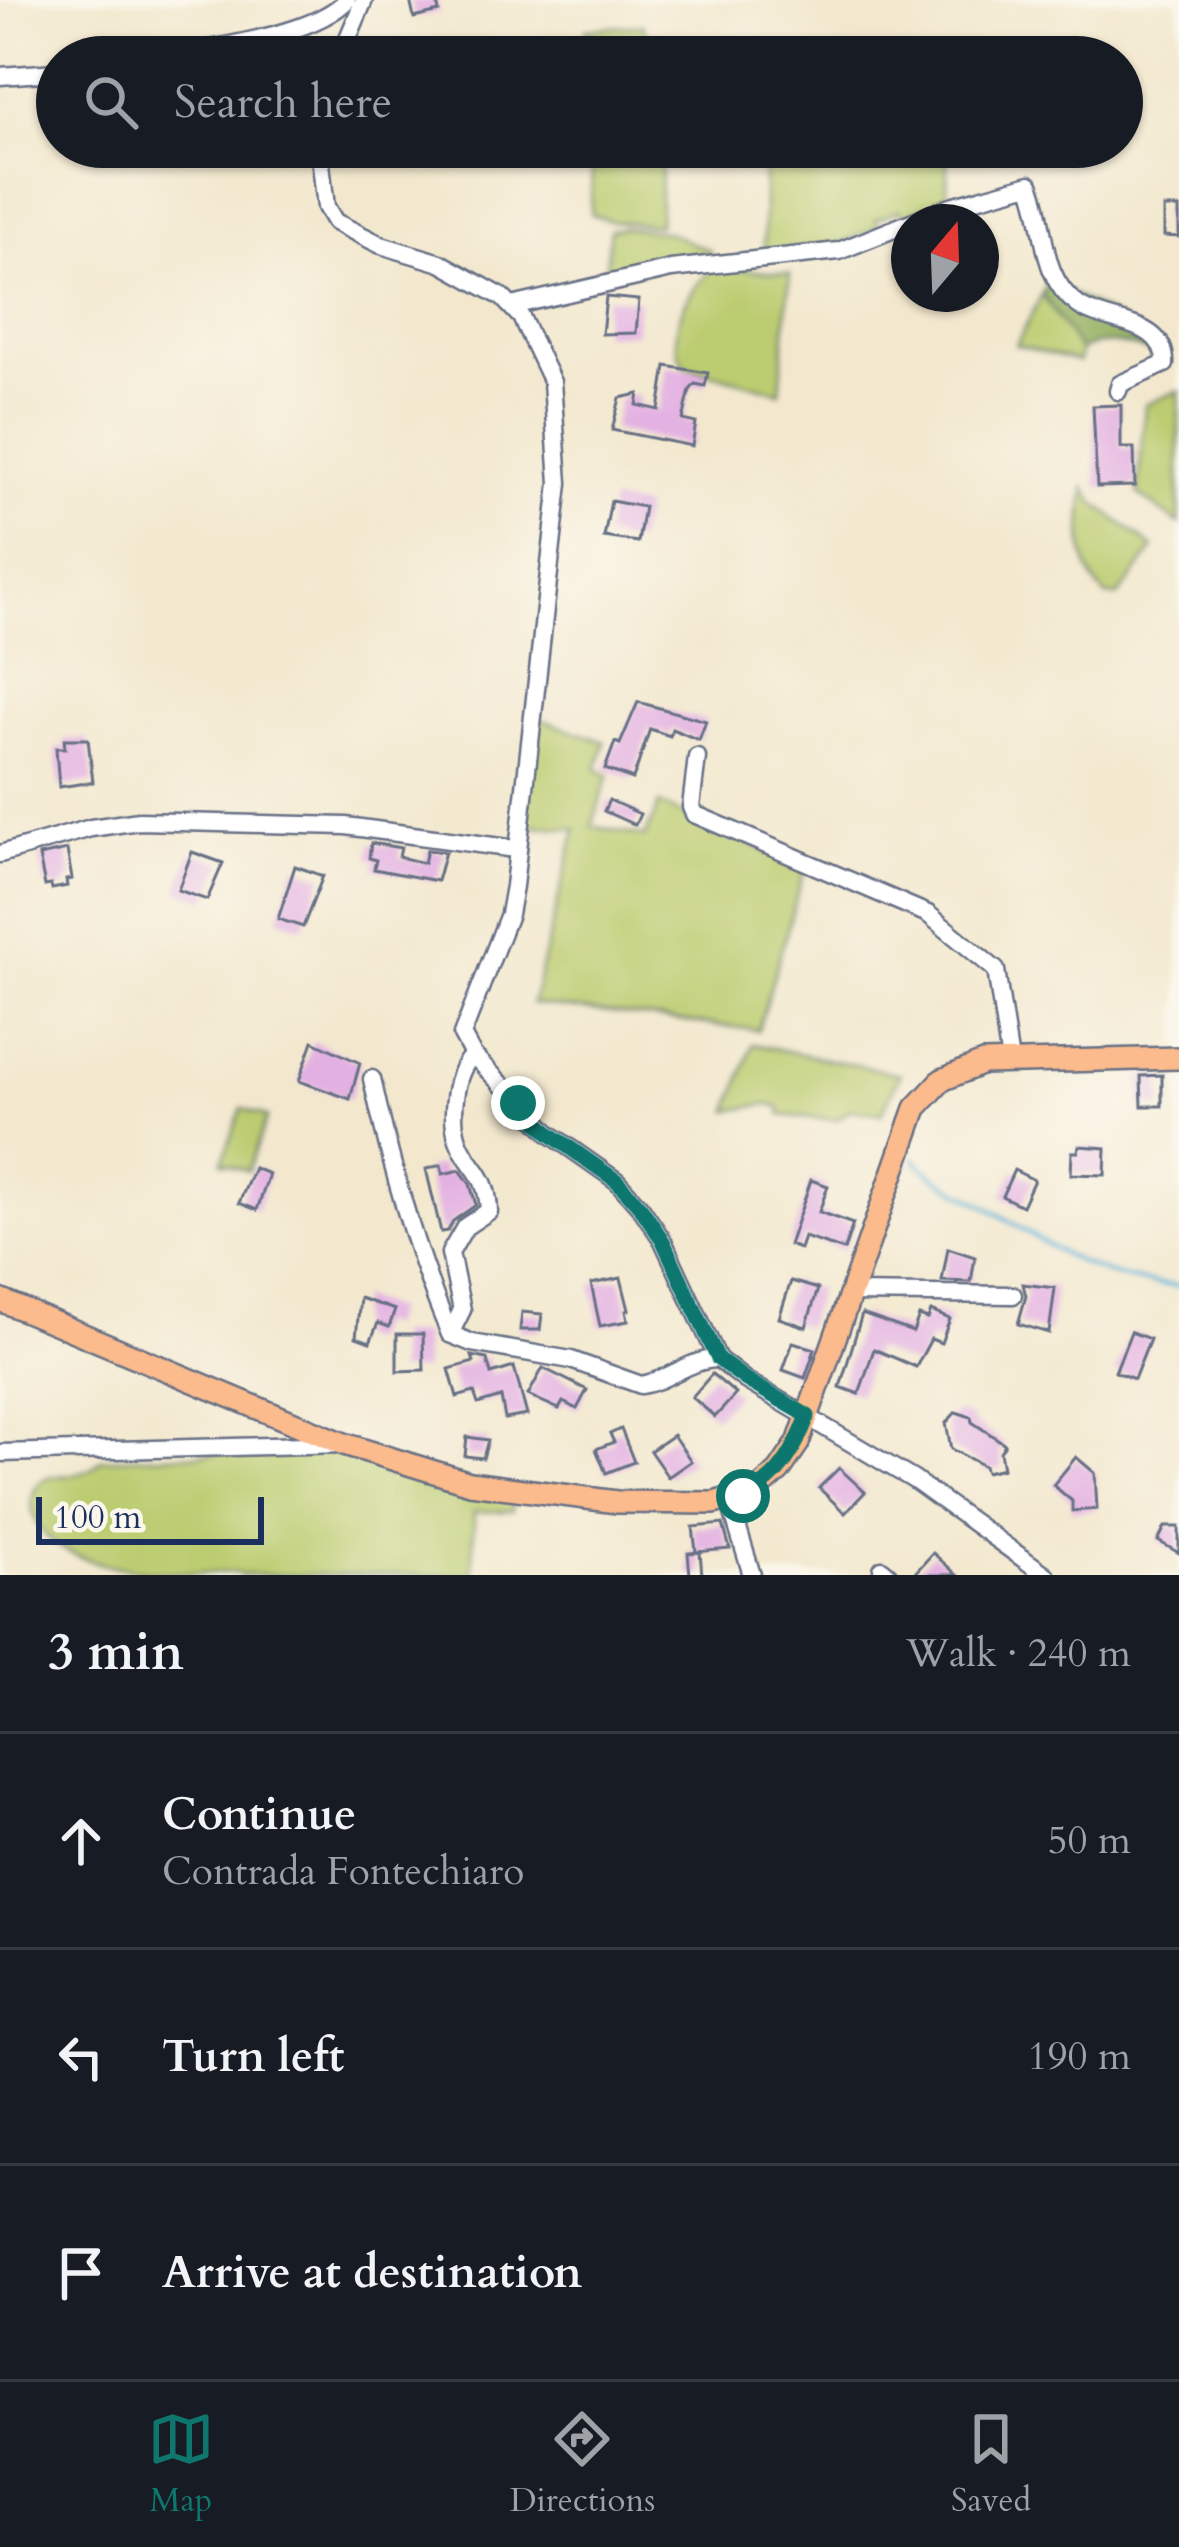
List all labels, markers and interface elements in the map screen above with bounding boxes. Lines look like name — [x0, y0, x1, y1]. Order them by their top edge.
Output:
search box — [36, 36, 1143, 168]
icon: search — [78, 69, 144, 135]
text: Search here — [174, 72, 392, 133]
north arrow — [891, 204, 999, 312]
route end — [491, 1076, 545, 1130]
route start — [716, 1469, 770, 1523]
scale bar — [36, 1491, 264, 1544]
text: 100 m — [54, 1495, 141, 1540]
text: 3 min — [48, 1618, 184, 1688]
text: Walk · 240 m — [906, 1627, 1131, 1680]
text: Continue — [162, 1784, 356, 1845]
icon: ahead — [48, 1808, 114, 1874]
text: 50 m — [1048, 1814, 1131, 1867]
text: Contrada Fontechiaro — [162, 1845, 524, 1898]
icon: left — [48, 2024, 114, 2090]
text: Turn left — [162, 2026, 344, 2087]
text: 190 m — [1028, 2030, 1131, 2083]
icon: arrive — [48, 2240, 114, 2306]
text: Arrive at destination — [162, 2242, 582, 2303]
tab: Map — [148, 2406, 214, 2523]
tab: Directions — [510, 2406, 655, 2523]
tab: Saved — [951, 2406, 1031, 2523]

